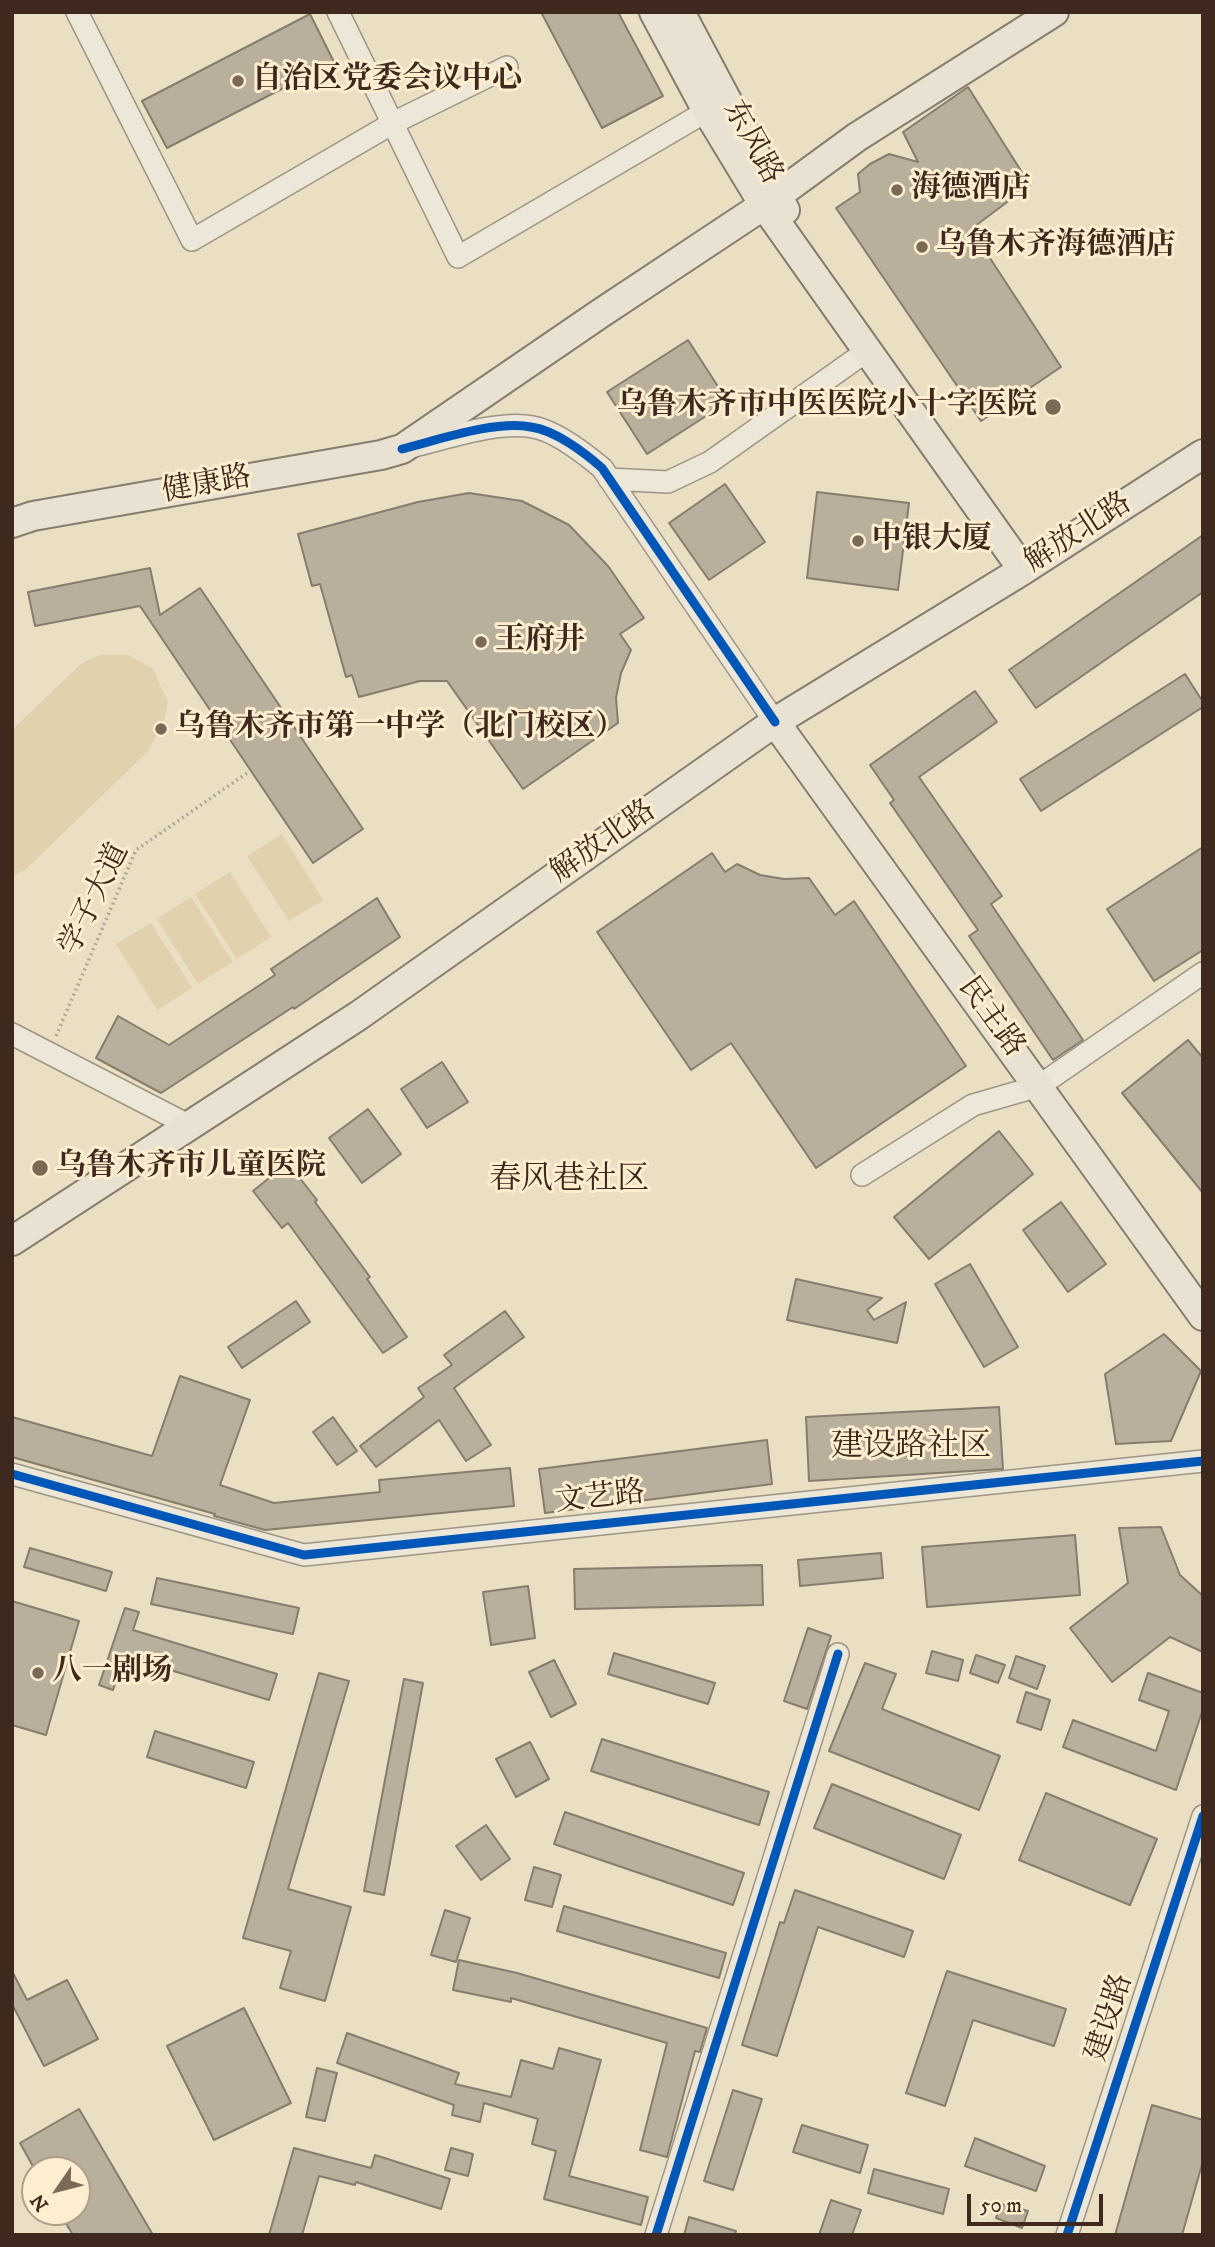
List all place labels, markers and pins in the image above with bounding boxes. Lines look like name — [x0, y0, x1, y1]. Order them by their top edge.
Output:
place label: 自治区党委会议中心 — [252, 63, 522, 99]
marker: 自治区党委会议中心 — [230, 73, 246, 89]
place label: 海德酒店 — [911, 172, 1031, 208]
marker: 海德酒店 — [889, 182, 905, 198]
place label: 乌鲁木齐海德酒店 — [936, 229, 1176, 265]
marker: 乌鲁木齐海德酒店 — [914, 239, 930, 255]
place label: 乌鲁木齐市中医医院小十字医院 — [617, 389, 1037, 425]
marker: 乌鲁木齐市中医医院小十字医院 — [1043, 397, 1063, 417]
place label: 中银大厦 — [872, 523, 992, 559]
marker: 中银大厦 — [850, 533, 866, 549]
place label: 王府井 — [495, 624, 585, 660]
marker: 王府井 — [473, 634, 489, 650]
place label: 乌鲁木齐市第一中学（北门校区） — [175, 711, 625, 747]
marker: 乌鲁木齐市第一中学（北门校区） — [153, 721, 169, 737]
place label: 乌鲁木齐市儿童医院 — [56, 1150, 326, 1186]
marker: 乌鲁木齐市儿童医院 — [30, 1158, 50, 1178]
place label: 八一剧场 — [52, 1655, 172, 1691]
marker: 八一剧场 — [30, 1665, 46, 1681]

